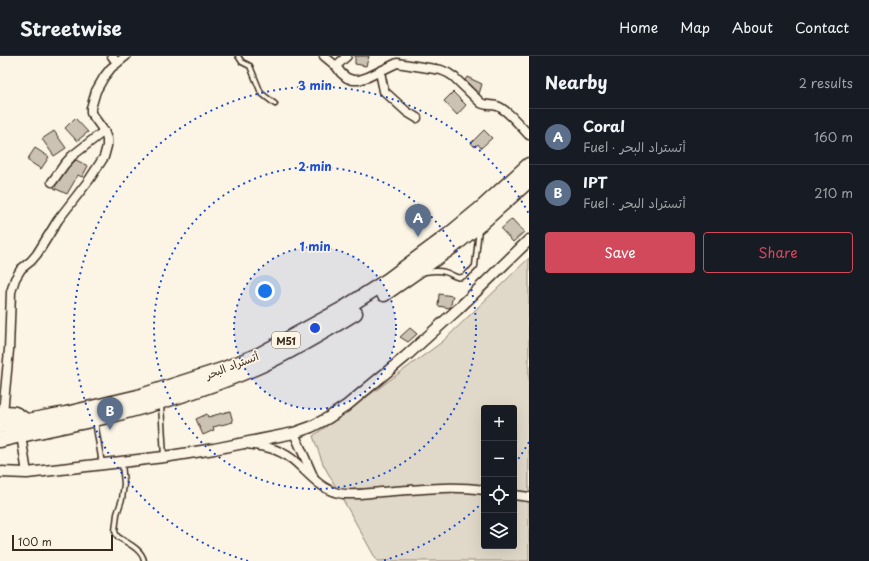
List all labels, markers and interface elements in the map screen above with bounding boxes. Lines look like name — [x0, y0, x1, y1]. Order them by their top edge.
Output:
text: Streetwise — [20, 14, 122, 42]
text: Home — [619, 17, 658, 38]
text: Map — [680, 17, 710, 38]
text: About — [732, 17, 773, 38]
text: Contact — [795, 17, 849, 38]
text: Nearby — [545, 69, 607, 95]
text: 2 results — [799, 73, 853, 92]
text: 3 min — [298, 76, 332, 94]
text: Coral — [583, 114, 625, 137]
text: A — [553, 127, 563, 146]
text: 160 m — [814, 127, 853, 146]
text: Fuel · أتستراد البحر — [583, 137, 686, 156]
text: 2 min — [298, 157, 332, 175]
text: IPT — [583, 170, 608, 193]
text: B — [554, 183, 562, 202]
text: 210 m — [814, 183, 853, 202]
text: Fuel · أتستراد البحر — [583, 193, 686, 212]
pin: A — [405, 204, 431, 237]
button: Save — [545, 232, 695, 273]
button: Share — [703, 232, 853, 273]
text: 1 min — [299, 237, 331, 255]
your location — [255, 281, 275, 301]
centre of rings — [308, 321, 322, 335]
road number: M51 — [272, 332, 300, 348]
street label: أتستراد البحر — [202, 347, 261, 383]
pin: B — [97, 397, 123, 430]
map controls — [481, 405, 517, 549]
button: + — [481, 405, 517, 441]
button: − — [481, 441, 517, 477]
button: locate — [481, 477, 517, 513]
button: layers — [481, 513, 517, 549]
scale bar — [12, 533, 113, 552]
text: 100 m — [18, 533, 52, 550]

